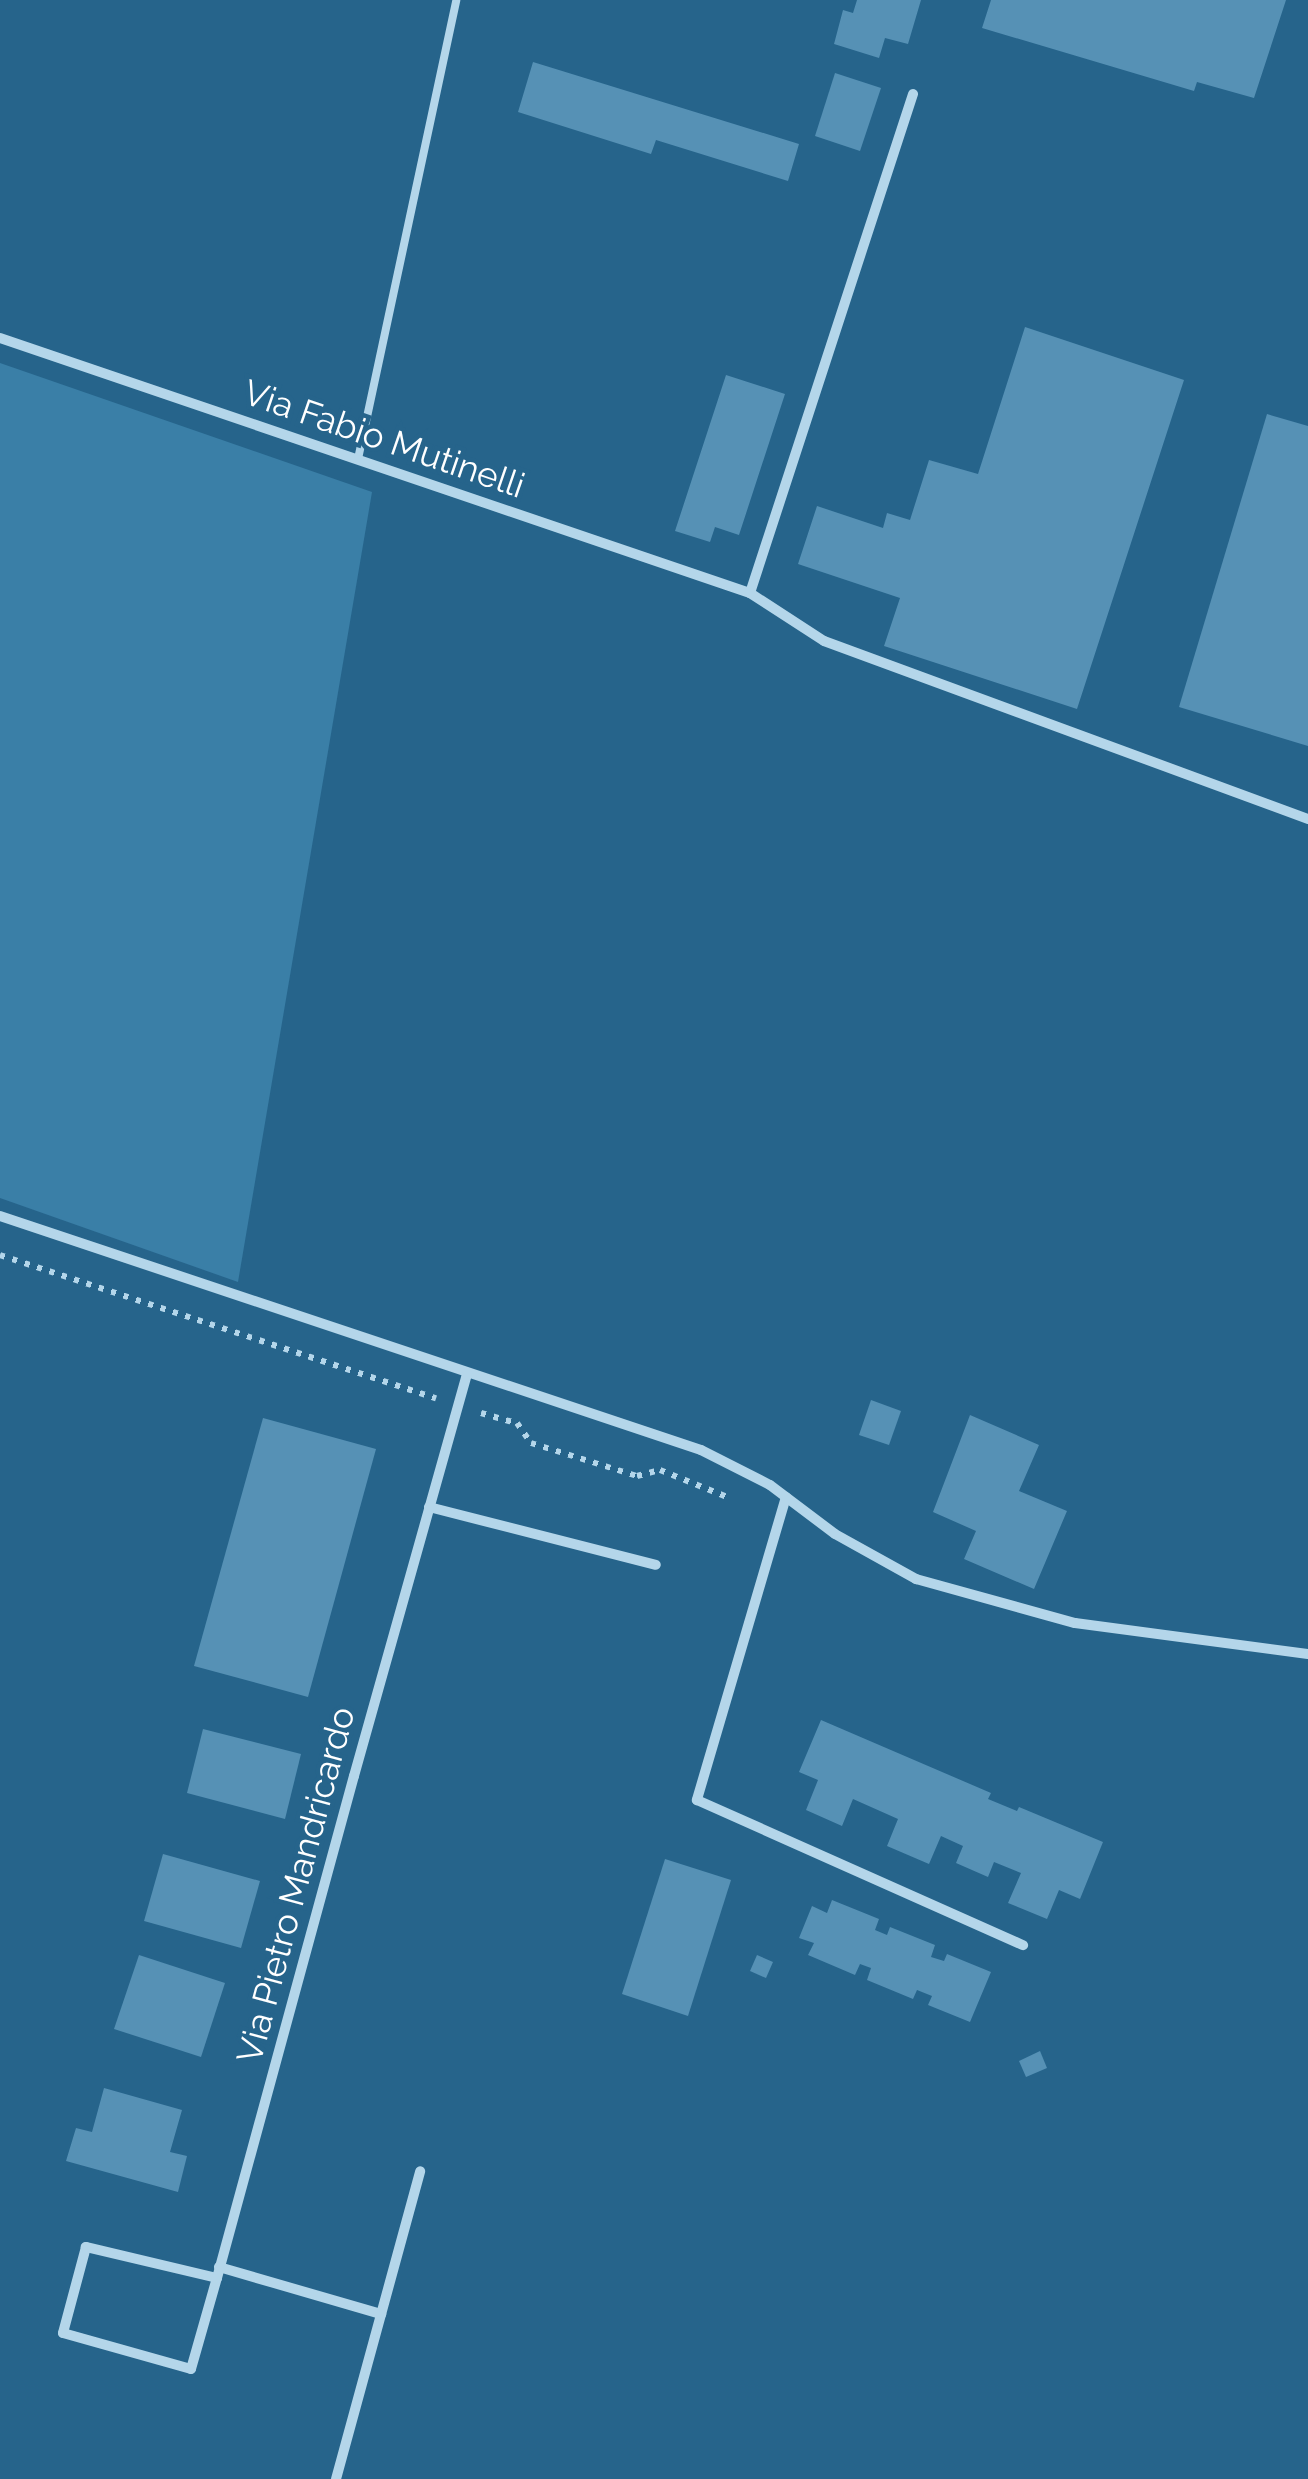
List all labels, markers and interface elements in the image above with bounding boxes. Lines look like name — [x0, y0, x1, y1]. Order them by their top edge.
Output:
street label: Via Fabio Mutinelli — [238, 371, 530, 507]
street label: Via Pietro Mandricardo — [228, 1702, 364, 2068]

